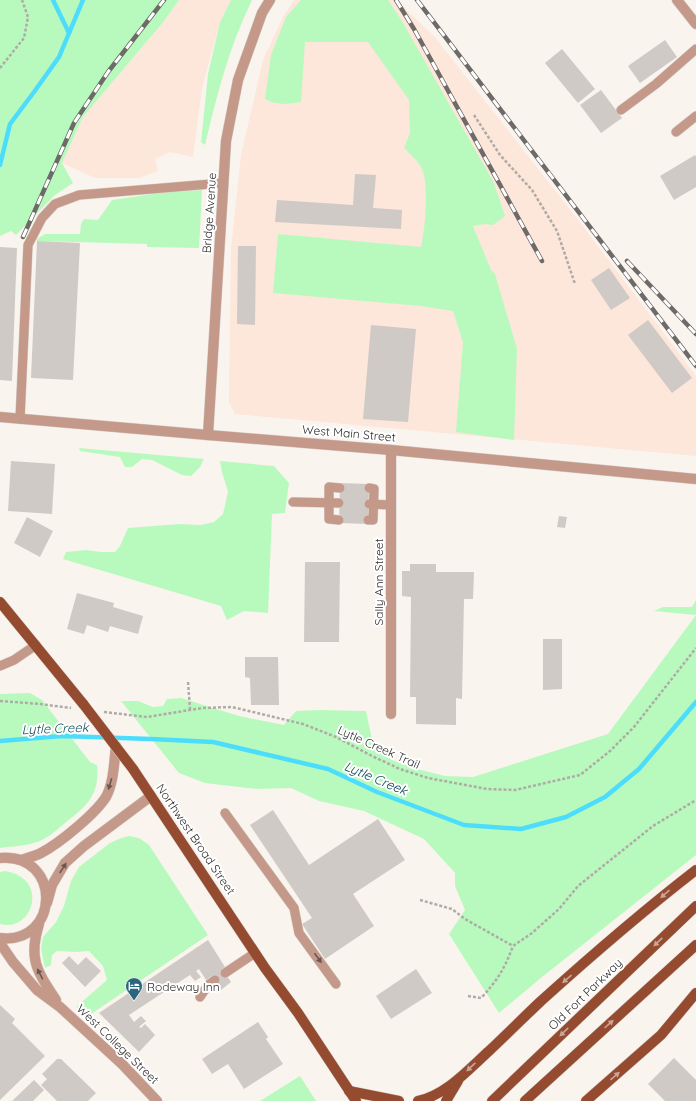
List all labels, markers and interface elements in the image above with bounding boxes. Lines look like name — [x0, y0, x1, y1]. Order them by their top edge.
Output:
street label: Bridge Avenue — [199, 172, 219, 254]
street label: West Main Street — [302, 421, 396, 445]
street label: Sally Ann Street — [371, 538, 386, 626]
water label: Lytle Creek — [21, 719, 90, 737]
street label: Lytle Creek Trail — [335, 722, 423, 772]
water label: Lytle Creek — [342, 758, 411, 799]
one-way arrow — [107, 779, 113, 791]
street label: Northwest Broad Street — [153, 781, 239, 897]
one-way arrow — [59, 863, 67, 873]
one-way arrow — [660, 890, 671, 899]
one-way arrow — [653, 937, 663, 947]
one-way arrow — [313, 953, 322, 964]
street label: Old Fort Parkway — [545, 955, 625, 1033]
one-way arrow — [36, 968, 43, 979]
one-way arrow — [562, 975, 572, 984]
hotel icon: Rodeway Inn — [124, 976, 144, 1001]
place label: Rodeway Inn — [147, 979, 220, 994]
street label: West College Street — [74, 1001, 162, 1087]
one-way arrow — [604, 1019, 615, 1028]
one-way arrow — [559, 1028, 569, 1037]
one-way arrow — [466, 1063, 476, 1072]
one-way arrow — [610, 1071, 621, 1080]

